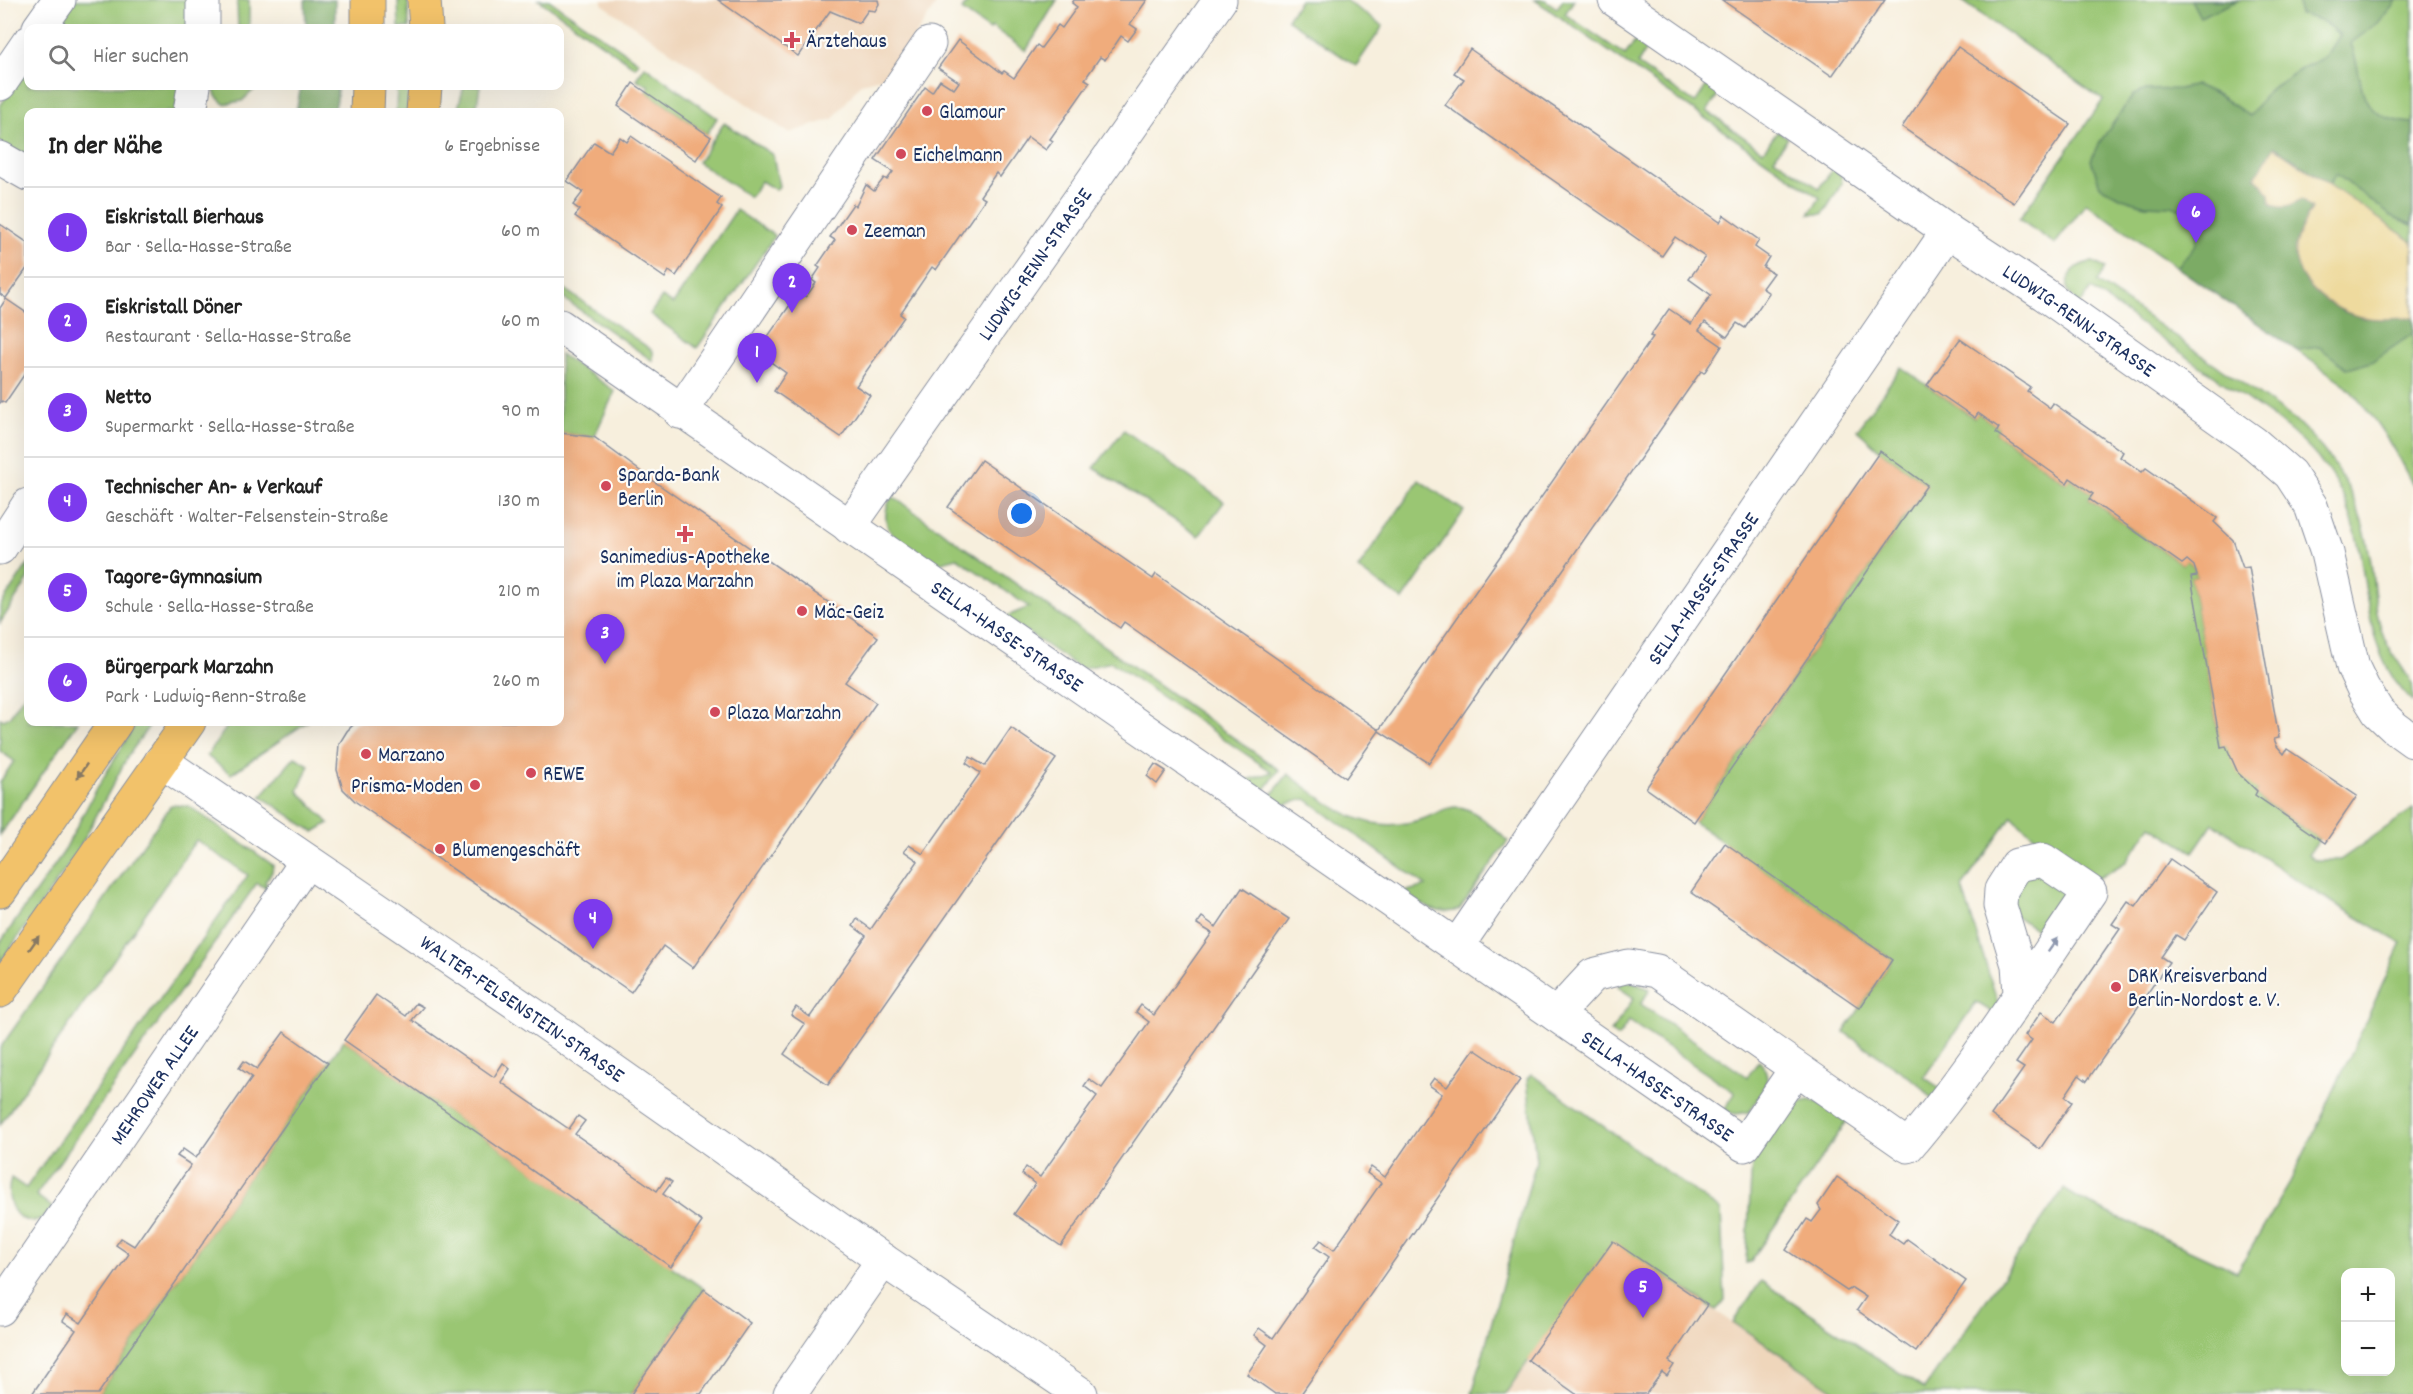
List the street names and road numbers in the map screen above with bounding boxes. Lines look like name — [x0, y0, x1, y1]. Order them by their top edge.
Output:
street label: LUDWIG-RENN-STRASSE — [972, 182, 1101, 348]
street label: LUDWIG-RENN-STRASSE — [1995, 258, 2161, 387]
street label: SELLA-HASSE-STRASSE — [1642, 507, 1769, 672]
street label: SELLA-HASSE-STRASSE — [923, 575, 1088, 702]
street label: WALTER-FELSENSTEIN-STRASSE — [412, 929, 630, 1092]
street label: MEHROWER ALLEE — [104, 1020, 208, 1152]
street label: SELLA-HASSE-STRASSE — [1574, 1025, 1739, 1152]

